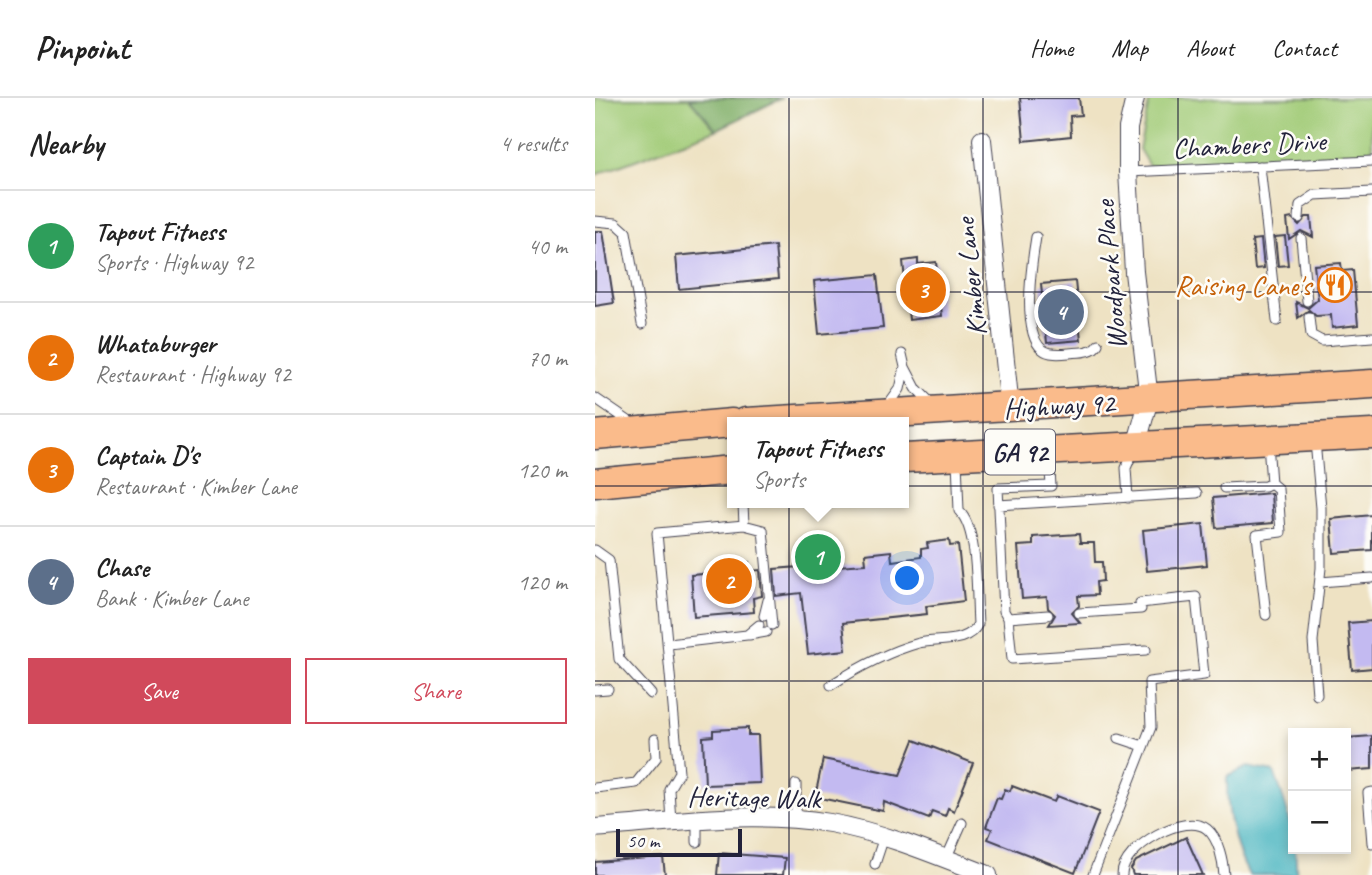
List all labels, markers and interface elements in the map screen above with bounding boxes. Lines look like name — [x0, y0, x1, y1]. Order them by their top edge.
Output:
text: Pinpoint — [35, 27, 129, 69]
text: Home — [1030, 33, 1073, 63]
text: Map — [1111, 33, 1148, 63]
text: About — [1186, 33, 1234, 63]
text: Contact — [1272, 33, 1337, 63]
street label: Chambers Drive — [1172, 123, 1328, 166]
text: Nearby — [28, 125, 104, 163]
text: 4 results — [500, 129, 567, 158]
street label: Woodpark Place — [1086, 197, 1134, 351]
street label: Kimber Lane — [947, 214, 994, 338]
text: Tapout Fitness — [95, 215, 225, 248]
text: 1 — [46, 232, 56, 261]
text: 40 m — [528, 232, 567, 261]
text: Sports · Highway 92 — [95, 248, 253, 277]
pin: 3 — [900, 264, 946, 316]
restaurant icon: Raising Cane's — [1316, 266, 1354, 304]
place label: Raising Cane's — [1175, 268, 1313, 303]
pin: 4 — [1038, 286, 1084, 338]
text: Whataburger — [95, 327, 216, 360]
text: 2 — [46, 344, 56, 373]
text: 70 m — [528, 344, 567, 373]
text: Restaurant · Highway 92 — [95, 360, 291, 389]
street label: Highway 92 — [1003, 385, 1118, 426]
popup — [727, 417, 909, 508]
road number: GA 92 — [985, 430, 1055, 474]
text: Tapout Fitness — [753, 432, 883, 465]
text: Captain D's — [95, 439, 199, 472]
text: 3 — [46, 456, 56, 485]
text: 120 m — [518, 456, 567, 485]
text: Sports — [753, 465, 805, 494]
text: Restaurant · Kimber Lane — [95, 472, 297, 501]
pin: 1 — [795, 531, 841, 583]
text: Chase — [95, 551, 149, 584]
pin: 2 — [706, 555, 752, 607]
your location — [890, 561, 924, 595]
text: 4 — [46, 568, 56, 597]
text: 120 m — [518, 568, 567, 597]
text: Bank · Kimber Lane — [95, 584, 248, 613]
button: Save — [28, 658, 291, 724]
button: Share — [305, 658, 567, 724]
map controls — [1288, 728, 1351, 854]
button: + — [1288, 728, 1351, 791]
street label: Heritage Walk — [687, 779, 823, 816]
button: − — [1288, 791, 1351, 854]
scale bar — [616, 826, 742, 858]
text: 50 m — [627, 829, 659, 853]

